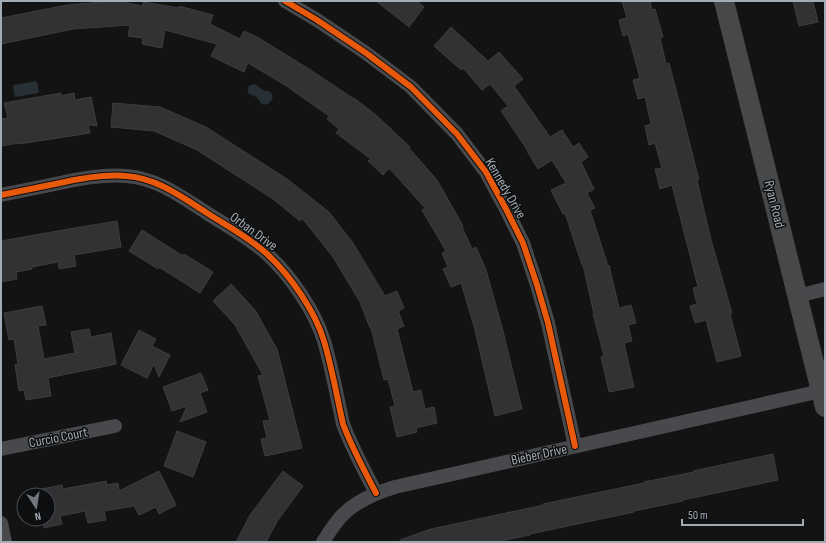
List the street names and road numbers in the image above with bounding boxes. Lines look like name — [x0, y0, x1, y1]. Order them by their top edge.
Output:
street label: Kennedy Drive — [481, 155, 530, 222]
street label: Ryan Road — [760, 179, 789, 230]
street label: Orban Drive — [227, 208, 281, 254]
street label: Curcio Court — [27, 423, 89, 452]
street label: Bieber Drive — [510, 440, 569, 469]

